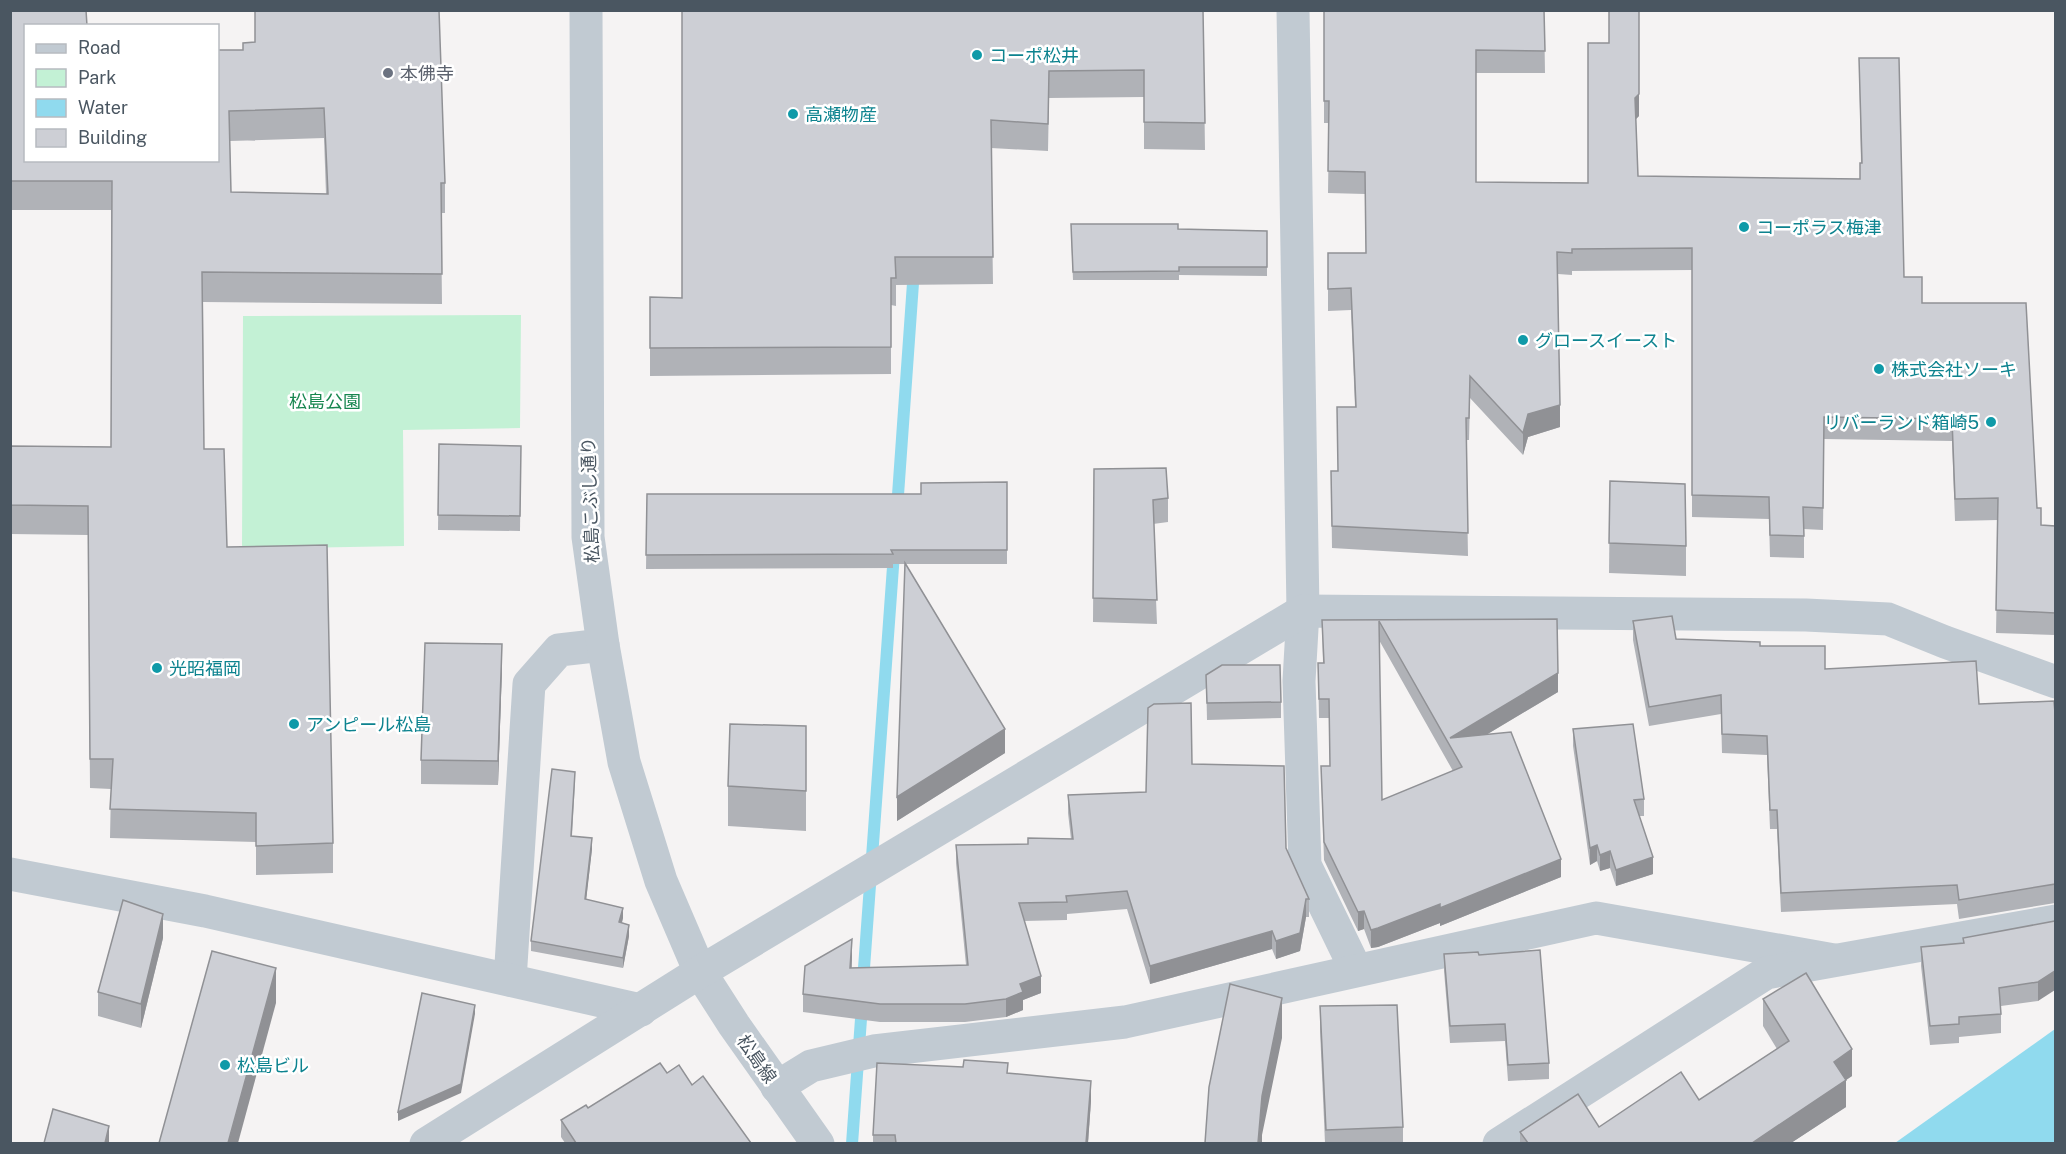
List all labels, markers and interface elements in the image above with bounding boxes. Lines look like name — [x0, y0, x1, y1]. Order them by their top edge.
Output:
legend — [24, 24, 219, 162]
text: Road — [78, 37, 121, 58]
place label: コーポ松井 — [989, 45, 1079, 66]
marker: コーポ松井 — [970, 48, 984, 62]
place label: 本佛寺 — [400, 63, 454, 84]
marker: 本佛寺 — [381, 66, 395, 80]
text: Park — [78, 67, 116, 88]
text: Water — [78, 97, 128, 118]
place label: 高瀬物産 — [805, 104, 877, 125]
marker: 高瀬物産 — [786, 107, 800, 121]
text: Building — [78, 127, 147, 148]
place label: コーポラス梅津 — [1756, 217, 1882, 238]
marker: コーポラス梅津 — [1737, 220, 1751, 234]
place label: グロースイースト — [1535, 330, 1677, 351]
marker: グロースイースト — [1516, 333, 1530, 347]
place label: 株式会社ソーキ — [1891, 359, 2017, 380]
marker: 株式会社ソーキ — [1872, 362, 1886, 376]
park label: 松島公園 — [289, 391, 361, 412]
place label: リバーランド箱崎5 — [1823, 412, 1979, 433]
marker: リバーランド箱崎5 — [1984, 415, 1998, 429]
street label: 松島こぶし通り — [577, 437, 603, 563]
place label: 光昭福岡 — [169, 658, 241, 679]
marker: 光昭福岡 — [150, 661, 164, 675]
place label: アンピール松島 — [306, 714, 431, 735]
marker: アンピール松島 — [287, 717, 301, 731]
street label: 松島線 — [733, 1031, 781, 1087]
place label: 松島ビル — [237, 1055, 309, 1076]
marker: 松島ビル — [218, 1058, 232, 1072]

